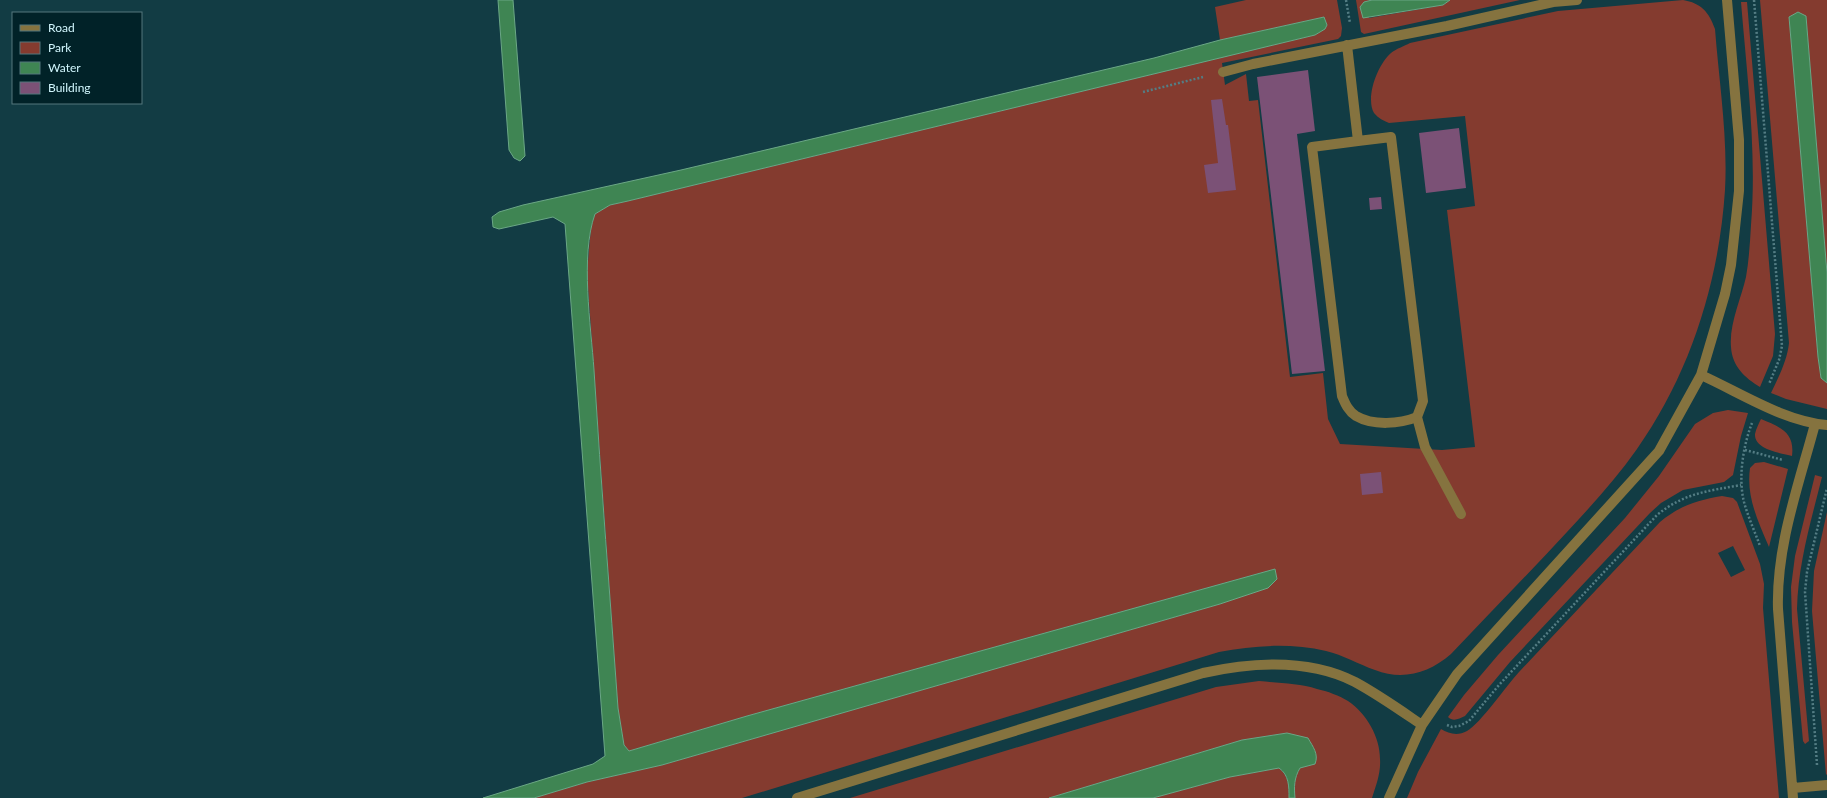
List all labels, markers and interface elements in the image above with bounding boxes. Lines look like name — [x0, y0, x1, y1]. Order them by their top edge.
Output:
legend — [12, 12, 142, 104]
text: Road — [48, 20, 75, 35]
text: Park — [48, 40, 72, 55]
text: Water — [48, 60, 81, 75]
text: Building — [48, 80, 91, 95]

